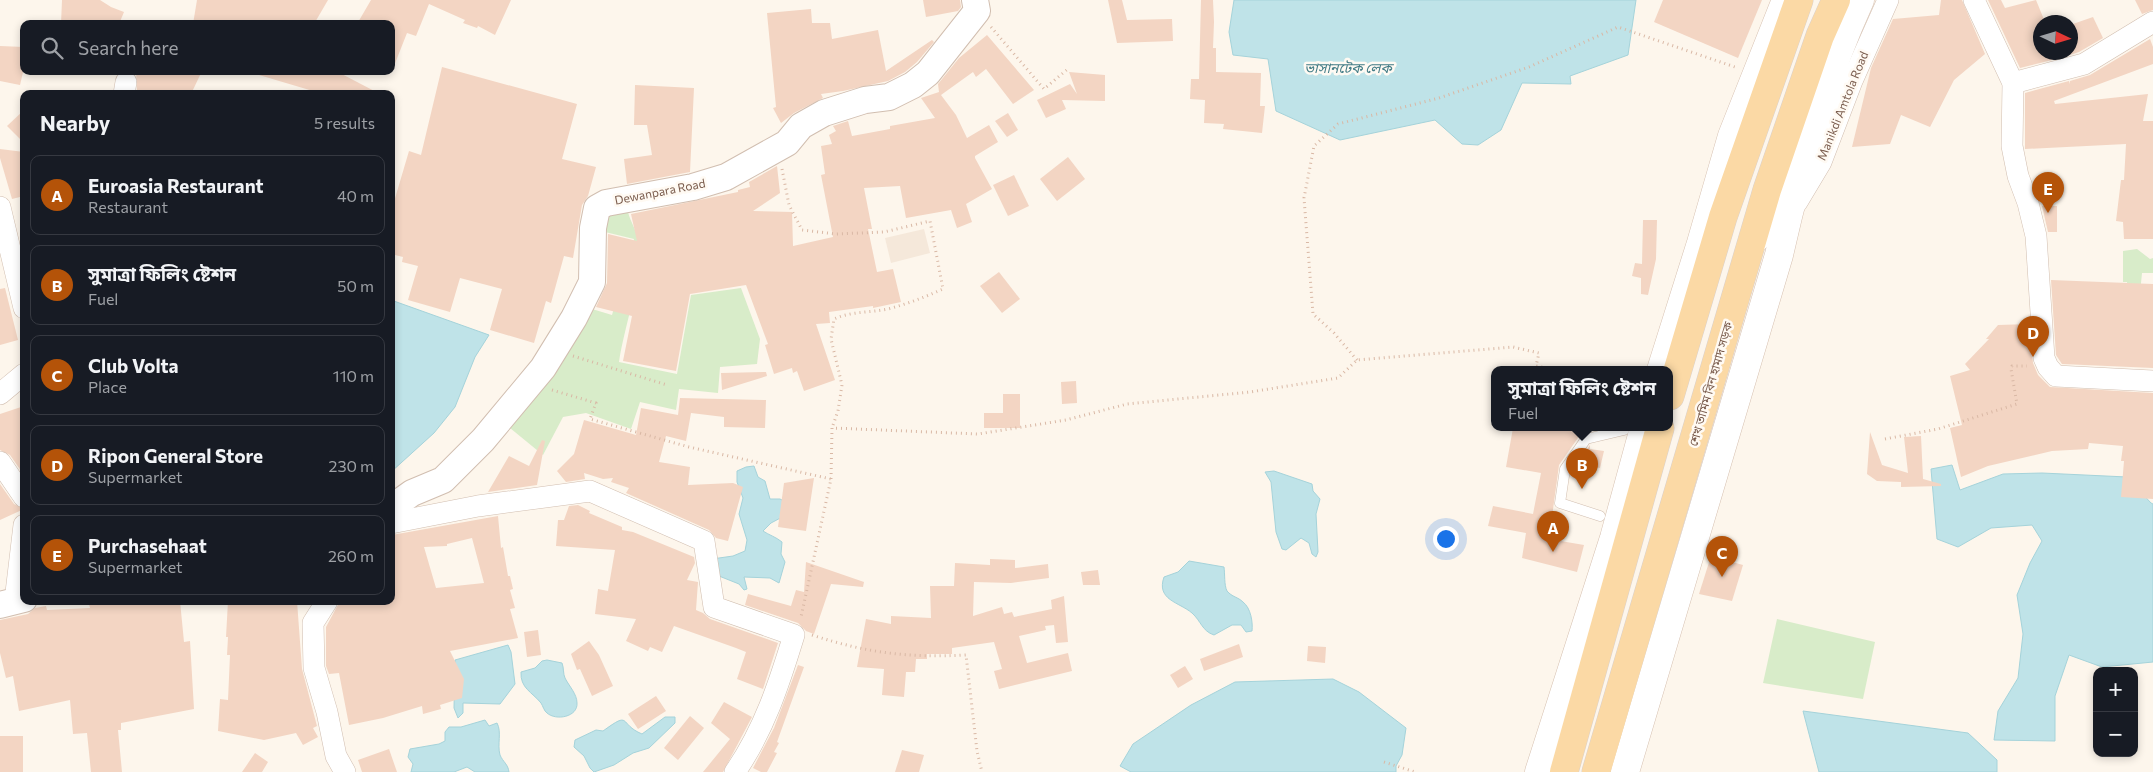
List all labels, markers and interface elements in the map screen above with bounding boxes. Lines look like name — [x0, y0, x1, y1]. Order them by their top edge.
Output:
north arrow — [2033, 15, 2078, 60]
search box — [20, 20, 395, 75]
icon: search — [38, 34, 66, 62]
text: Search here — [78, 36, 178, 59]
street label: Manikdi Amtola Road — [1814, 49, 1870, 162]
water label: ভাসানটেক লেক — [1304, 59, 1395, 76]
text: Nearby — [40, 110, 110, 135]
text: 5 results — [314, 113, 375, 132]
pin: E — [2032, 172, 2064, 213]
text: Euroasia Restaurant — [88, 174, 264, 197]
street label: Dewanpara Road — [613, 175, 707, 207]
text: A — [51, 186, 63, 205]
text: 40 m — [337, 186, 374, 205]
text: Restaurant — [88, 197, 168, 216]
text: সুমাত্রা ফিলিং ষ্টেশন — [88, 262, 236, 285]
text: B — [52, 276, 62, 295]
text: 50 m — [337, 276, 374, 295]
text: Fuel — [88, 289, 118, 308]
pin: D — [2017, 316, 2049, 357]
street label: শেখ তামিম বিন হামাদ সড়ক — [1686, 320, 1736, 448]
text: Club Volta — [88, 354, 179, 377]
text: C — [52, 366, 62, 385]
text: 110 m — [333, 366, 374, 385]
popup — [1491, 366, 1673, 431]
text: সুমাত্রা ফিলিং ষ্টেশন — [1508, 376, 1656, 399]
text: Place — [88, 377, 127, 396]
text: Fuel — [1508, 403, 1538, 422]
text: Ripon General Store — [88, 444, 263, 467]
pin: B — [1566, 448, 1598, 489]
text: D — [51, 456, 63, 475]
text: 230 m — [329, 456, 374, 475]
text: Supermarket — [88, 467, 183, 486]
pin: A — [1537, 511, 1569, 552]
your location — [1433, 526, 1459, 552]
text: Purchasehaat — [88, 534, 207, 557]
pin: C — [1706, 536, 1738, 577]
text: E — [52, 546, 62, 565]
text: 260 m — [328, 546, 374, 565]
text: Supermarket — [88, 557, 183, 576]
map controls — [2093, 667, 2138, 757]
button: + — [2093, 667, 2138, 712]
button: − — [2093, 712, 2138, 757]

